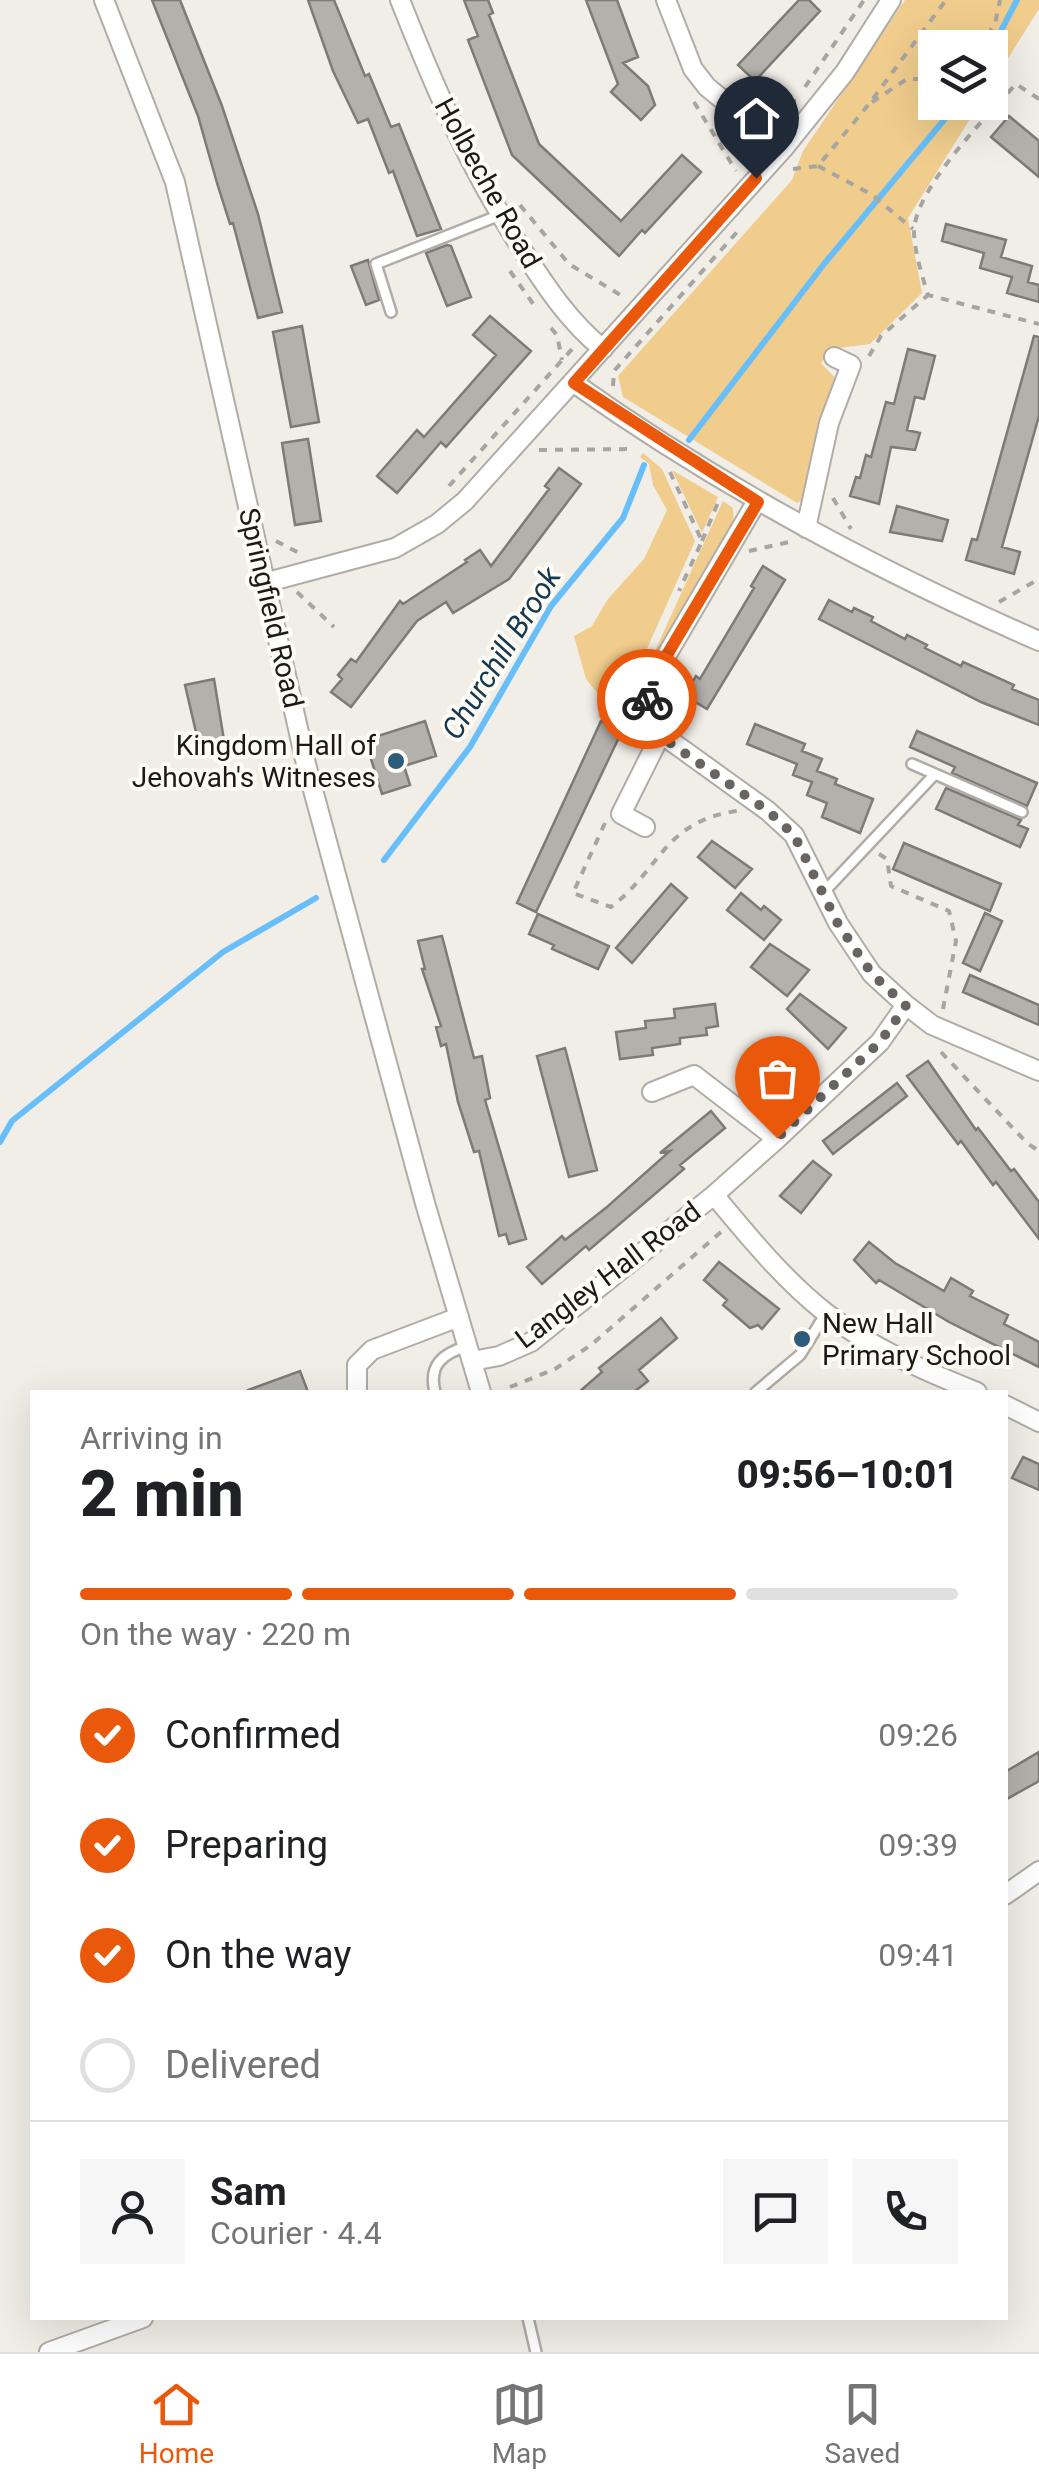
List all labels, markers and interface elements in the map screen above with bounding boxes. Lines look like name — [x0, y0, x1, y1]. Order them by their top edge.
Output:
map controls — [918, 30, 1008, 120]
button: layers — [918, 30, 1008, 120]
pin — [714, 76, 799, 179]
icon: home — [729, 91, 784, 146]
street label: Holbeche Road — [428, 92, 548, 274]
street label: Springfield Road — [232, 505, 310, 711]
water label: Churchill Brook — [434, 560, 568, 745]
courier — [597, 649, 697, 749]
icon: bike — [620, 672, 675, 727]
place label: Kingdom Hall of Jehovah's Witneses — [132, 729, 376, 794]
marker: Kingdom Hall of Jehovah's Witneses — [385, 750, 407, 772]
pin — [735, 1036, 820, 1139]
icon: bag — [750, 1051, 805, 1106]
street label: Langley Hall Road — [509, 1195, 707, 1355]
place label: New Hall Primary School — [822, 1307, 1011, 1372]
marker: New Hall Primary School — [791, 1328, 813, 1350]
text: Arriving in — [80, 1419, 223, 1457]
text: 09:56–10:01 — [737, 1453, 958, 1497]
text: 2 min — [80, 1456, 244, 1532]
text: On the way · 220 m — [80, 1615, 351, 1653]
icon: check — [80, 1708, 135, 1763]
text: Confirmed — [165, 1713, 341, 1757]
text: 09:26 — [878, 1716, 958, 1754]
icon: check — [80, 1818, 135, 1873]
text: Preparing — [165, 1823, 328, 1867]
text: 09:39 — [878, 1826, 958, 1864]
icon: check — [80, 1928, 135, 1983]
text: On the way — [165, 1933, 351, 1977]
text: 09:41 — [878, 1936, 958, 1974]
text: Delivered — [165, 2043, 321, 2087]
button: person — [80, 2159, 185, 2264]
button: chat — [723, 2159, 828, 2264]
button: phone — [853, 2159, 958, 2264]
text: Sam — [210, 2170, 287, 2214]
text: Courier · 4.4 — [210, 2214, 382, 2252]
tab: Home — [139, 2377, 214, 2470]
tab: Map — [492, 2377, 547, 2470]
tab: Saved — [825, 2377, 900, 2470]

